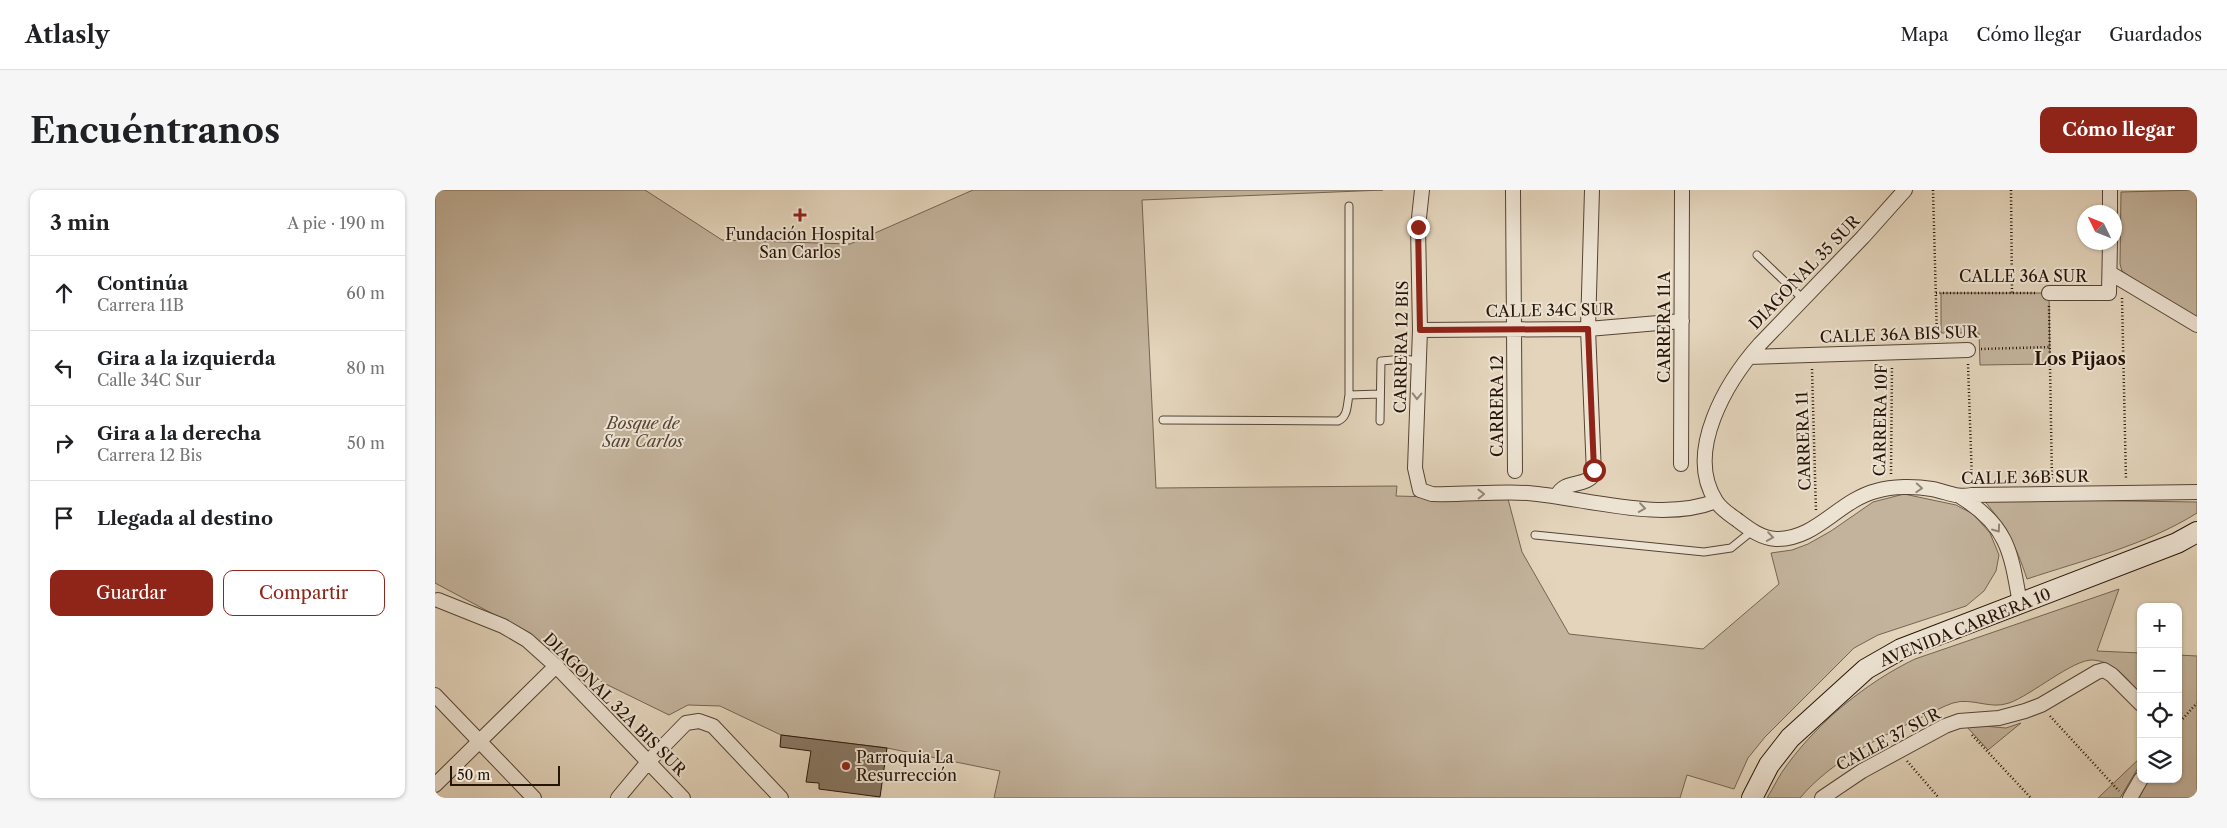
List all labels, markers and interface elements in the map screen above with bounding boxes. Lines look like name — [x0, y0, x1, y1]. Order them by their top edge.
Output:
text: Atlasly — [25, 20, 109, 49]
text: Mapa — [1900, 24, 1949, 46]
text: Cómo llegar — [1977, 24, 2081, 46]
text: Guardados — [2109, 24, 2202, 46]
button: Cómo llegar — [2040, 107, 2197, 153]
text: Encuéntranos — [30, 109, 280, 152]
north arrow — [2077, 205, 2122, 250]
marker: Fundación Hospital San Carlos — [793, 208, 807, 222]
text: 3 min — [50, 210, 110, 235]
street label: DIAGONAL 35 SUR — [1744, 210, 1865, 333]
text: A pie · 190 m — [287, 213, 385, 233]
route end — [1407, 216, 1430, 239]
place label: Fundación Hospital San Carlos — [725, 224, 875, 262]
street label: CALLE 36A SUR — [1959, 266, 2088, 286]
street label: CARRERA 11A — [1654, 270, 1674, 383]
text: Continúa — [97, 272, 188, 295]
icon: ahead — [50, 279, 78, 307]
street label: CARRERA 12 BIS — [1390, 280, 1412, 414]
text: 60 m — [346, 283, 385, 303]
text: Carrera 11B — [97, 295, 184, 315]
street label: CALLE 34C SUR — [1485, 299, 1616, 321]
street label: CALLE 36A BIS SUR — [1819, 321, 1980, 347]
text: Gira a la izquierda — [97, 347, 276, 370]
district label: Los Pijaos — [2034, 348, 2126, 370]
icon: left — [50, 354, 78, 382]
street label: CARRERA 12 — [1487, 355, 1507, 457]
text: 80 m — [346, 358, 385, 378]
street label: CARRERA 10F — [1869, 363, 1891, 477]
text: Calle 34C Sur — [97, 370, 201, 390]
street label: CARRERA 11 — [1791, 391, 1815, 491]
one-way arrow — [1412, 392, 1423, 400]
park label: Bosque de San Carlos — [601, 413, 684, 451]
text: Gira a la derecha — [97, 422, 261, 445]
icon: right — [50, 429, 78, 457]
text: 50 m — [347, 433, 385, 453]
text: Carrera 12 Bis — [97, 445, 202, 465]
route start — [1583, 459, 1606, 482]
street label: CALLE 36B SUR — [1961, 466, 2090, 488]
one-way arrow — [1915, 483, 1923, 494]
one-way arrow — [1477, 488, 1485, 499]
one-way arrow — [1639, 502, 1647, 513]
icon: arrive — [50, 504, 78, 532]
text: Llegada al destino — [97, 507, 273, 530]
one-way arrow — [1991, 523, 2000, 533]
one-way arrow — [1766, 532, 1774, 542]
button: Guardar — [50, 570, 213, 616]
button: Compartir — [223, 570, 385, 616]
street label: AVENIDA CARRERA 10 — [1875, 583, 2054, 671]
map controls — [2137, 603, 2182, 783]
button: + — [2137, 603, 2182, 648]
street label: DIAGONAL 32A BIS SUR — [539, 628, 691, 780]
button: − — [2137, 648, 2182, 693]
button: locate — [2137, 693, 2182, 738]
street label: CALLE 37 SUR — [1833, 703, 1945, 775]
button: layers — [2137, 738, 2182, 783]
place label: Parroquia La Resurrección — [856, 747, 957, 785]
marker: Parroquia La Resurrección — [840, 760, 852, 772]
scale bar — [450, 763, 560, 786]
text: 50 m — [457, 766, 490, 784]

